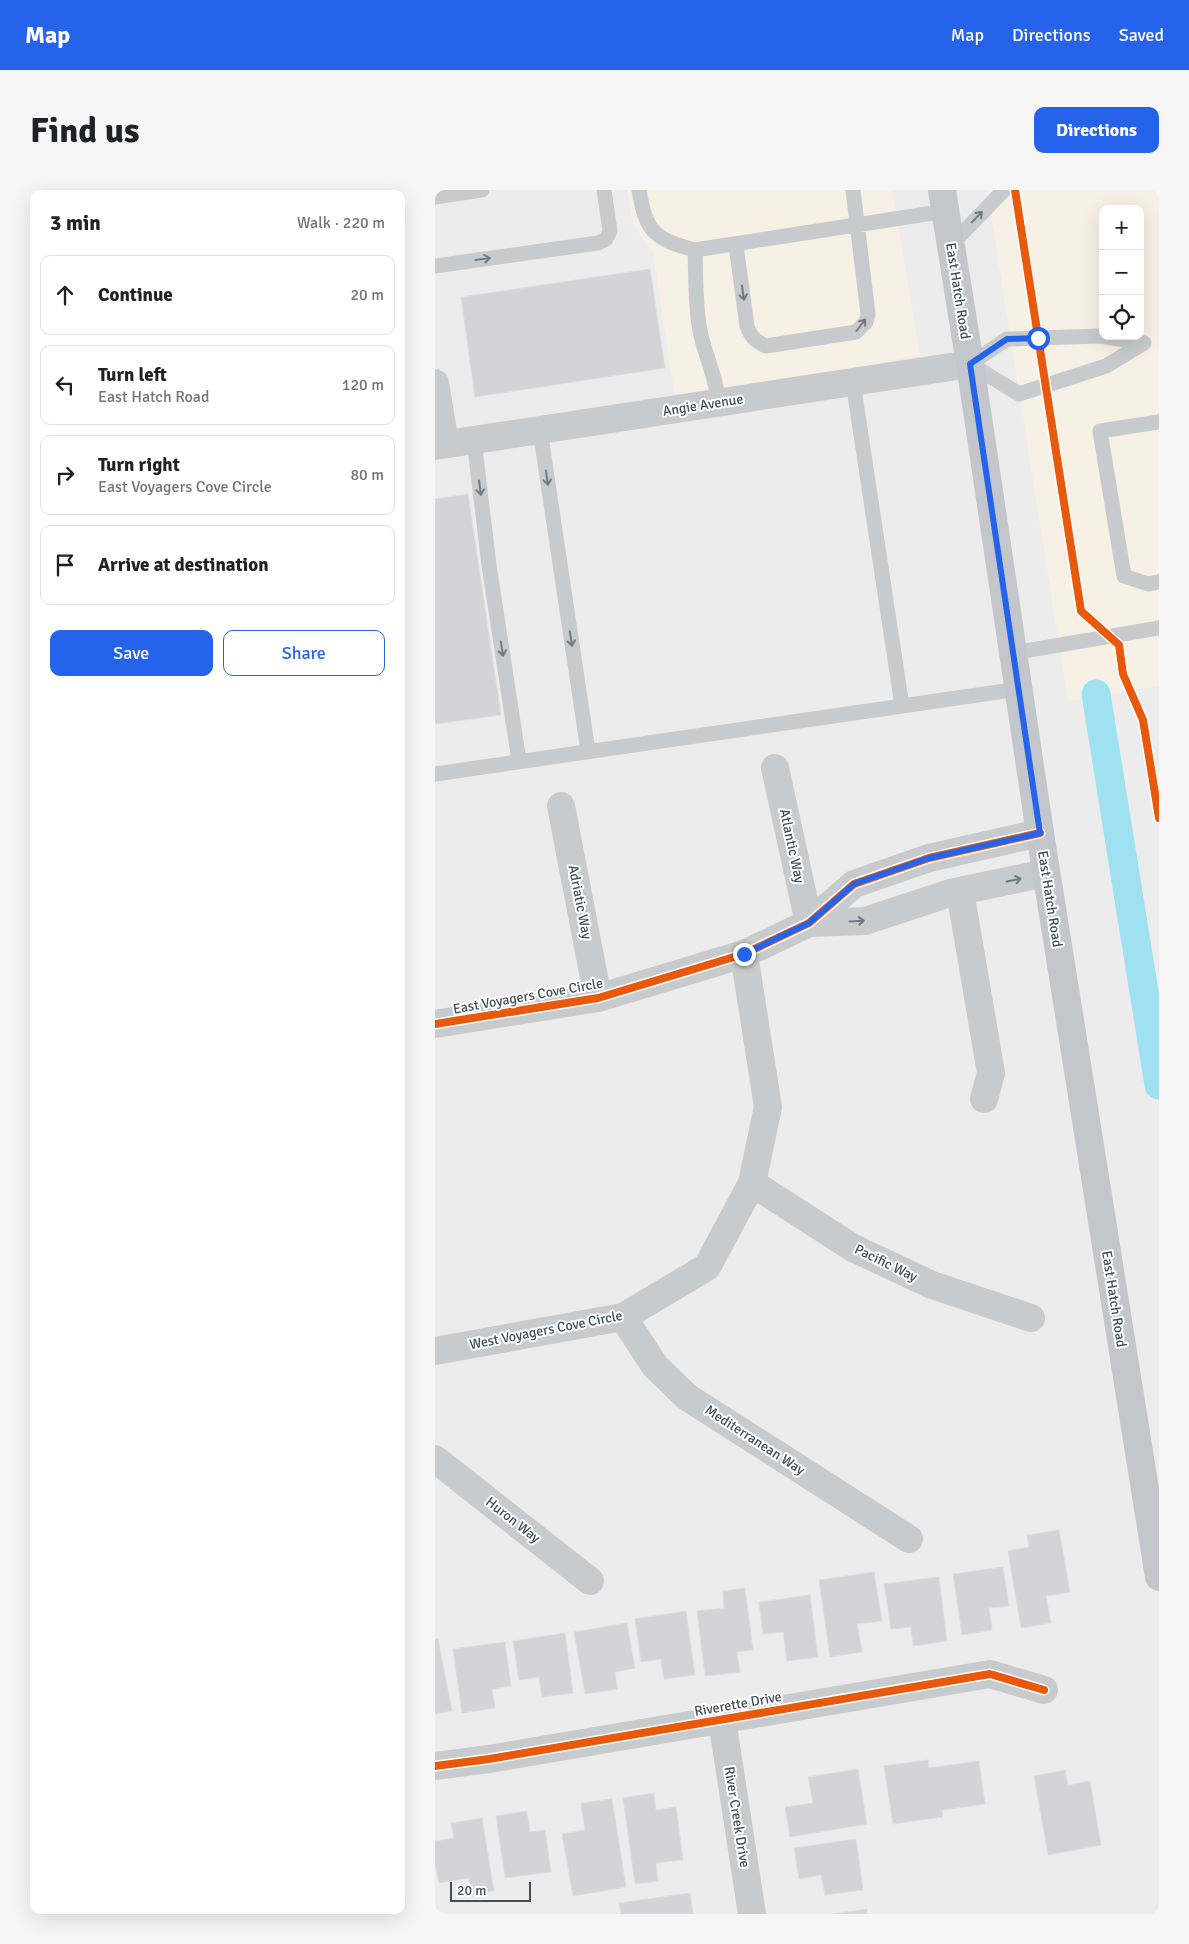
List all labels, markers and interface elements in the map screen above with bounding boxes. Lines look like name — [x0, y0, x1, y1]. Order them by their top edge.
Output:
text: Map — [25, 20, 70, 50]
text: Map — [951, 24, 984, 46]
text: Directions — [1012, 24, 1091, 46]
text: Saved — [1119, 24, 1164, 46]
button: Directions — [1034, 107, 1159, 153]
text: Find us — [30, 109, 140, 152]
map controls — [1099, 205, 1144, 340]
button: + — [1099, 205, 1144, 250]
text: 3 min — [50, 210, 101, 236]
one-way arrow — [971, 211, 983, 224]
text: Walk · 220 m — [297, 213, 385, 233]
street label: East Hatch Road — [942, 242, 974, 340]
button: − — [1099, 250, 1144, 295]
one-way arrow — [475, 254, 491, 264]
icon: ahead — [51, 281, 79, 309]
text: Continue — [98, 283, 173, 307]
text: 20 m — [350, 285, 384, 305]
one-way arrow — [738, 285, 748, 301]
button: locate — [1099, 295, 1144, 340]
one-way arrow — [856, 319, 867, 332]
route start — [1027, 327, 1050, 350]
text: Turn left — [98, 363, 167, 387]
icon: left — [51, 371, 79, 399]
text: 120 m — [342, 375, 384, 395]
text: East Hatch Road — [98, 387, 209, 407]
street label: Angie Avenue — [662, 390, 744, 420]
text: Turn right — [98, 453, 180, 477]
icon: right — [51, 461, 79, 489]
text: 80 m — [350, 465, 384, 485]
one-way arrow — [542, 470, 552, 486]
text: East Voyagers Cove Circle — [98, 477, 272, 497]
one-way arrow — [475, 480, 485, 496]
icon: arrive — [51, 551, 79, 579]
text: Arrive at destination — [98, 553, 269, 577]
button: Save — [50, 630, 213, 676]
button: Share — [223, 630, 385, 676]
one-way arrow — [566, 630, 576, 646]
one-way arrow — [497, 641, 507, 657]
street label: Atlantic Way — [776, 807, 808, 885]
street label: East Hatch Road — [1034, 850, 1066, 948]
street label: Adriatic Way — [564, 863, 596, 941]
one-way arrow — [1006, 874, 1022, 884]
one-way arrow — [849, 917, 865, 926]
route end — [733, 943, 756, 966]
street label: East Voyagers Cove Circle — [452, 974, 604, 1018]
street label: Pacific Way — [852, 1240, 921, 1286]
street label: East Hatch Road — [1098, 1250, 1130, 1348]
street label: West Voyagers Cove Circle — [468, 1307, 624, 1353]
street label: Mediterranean Way — [702, 1401, 809, 1479]
street label: Huron Way — [482, 1493, 544, 1547]
street label: Riverette Drive — [693, 1688, 783, 1720]
street label: River Creek Drive — [721, 1765, 753, 1869]
scale bar — [450, 1879, 531, 1902]
text: 20 m — [457, 1882, 486, 1899]

